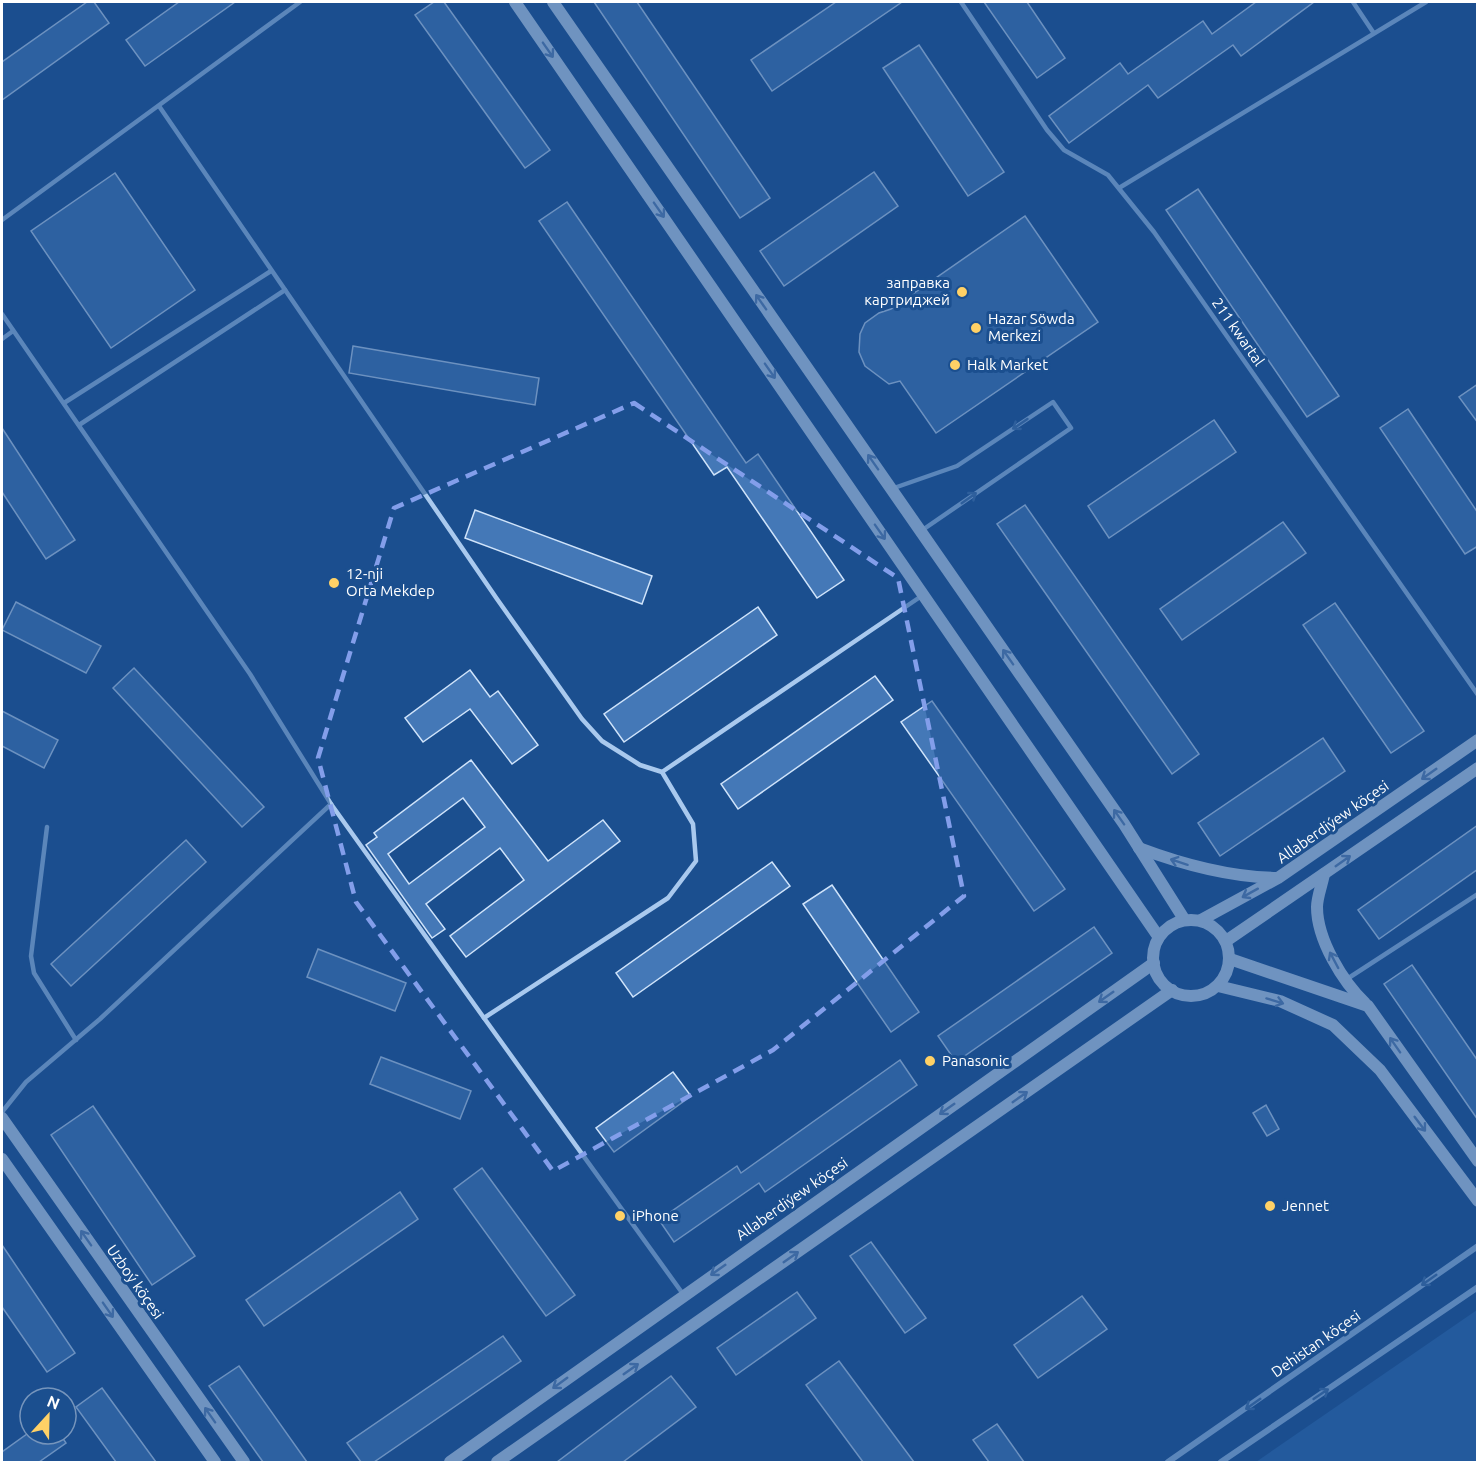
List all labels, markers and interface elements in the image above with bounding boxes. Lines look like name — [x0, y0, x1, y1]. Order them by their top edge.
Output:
one-way arrow — [542, 41, 554, 57]
one-way arrow — [653, 202, 665, 218]
place label: заправка картриджей — [864, 274, 950, 308]
marker: заправка картриджей — [955, 285, 969, 299]
one-way arrow — [755, 294, 767, 310]
street label: 211 kwartal — [1209, 295, 1268, 369]
place label: Hazar Söwda Merkezi — [988, 310, 1075, 344]
marker: Hazar Söwda Merkezi — [969, 321, 983, 335]
place label: Halk Market — [967, 356, 1048, 373]
marker: Halk Market — [948, 358, 962, 372]
one-way arrow — [764, 362, 776, 379]
one-way arrow — [1012, 418, 1029, 430]
one-way arrow — [867, 454, 879, 470]
one-way arrow — [961, 492, 977, 504]
one-way arrow — [874, 523, 886, 539]
place label: 12-nji Orta Mekdep — [346, 565, 435, 599]
marker: 12-nji Orta Mekdep — [327, 576, 341, 590]
one-way arrow — [1002, 649, 1014, 665]
one-way arrow — [1421, 767, 1438, 780]
street label: Allaberdiýew köçesi — [1274, 777, 1392, 867]
one-way arrow — [1113, 809, 1125, 825]
one-way arrow — [1335, 855, 1351, 867]
one-way arrow — [1171, 856, 1189, 867]
one-way arrow — [1242, 887, 1259, 899]
one-way arrow — [1328, 952, 1340, 969]
one-way arrow — [1098, 991, 1115, 1003]
one-way arrow — [1265, 996, 1284, 1007]
one-way arrow — [1389, 1037, 1401, 1053]
place label: Panasonic — [942, 1052, 1009, 1069]
marker: Panasonic — [923, 1054, 937, 1068]
one-way arrow — [1011, 1091, 1027, 1103]
one-way arrow — [939, 1103, 955, 1115]
one-way arrow — [1413, 1116, 1426, 1132]
street label: Allaberdiýew köçesi — [733, 1154, 851, 1244]
place label: Jennet — [1282, 1197, 1329, 1214]
marker: Jennet — [1263, 1199, 1277, 1213]
place label: iPhone — [632, 1207, 679, 1224]
marker: iPhone — [613, 1209, 627, 1223]
one-way arrow — [80, 1230, 92, 1247]
street label: Uzboý köçesi — [104, 1241, 167, 1322]
one-way arrow — [782, 1251, 799, 1263]
one-way arrow — [711, 1264, 727, 1276]
one-way arrow — [1422, 1274, 1438, 1286]
one-way arrow — [102, 1301, 114, 1317]
street label: Dehistan köçesi — [1268, 1307, 1363, 1381]
one-way arrow — [623, 1363, 639, 1375]
one-way arrow — [552, 1377, 568, 1389]
north arrow — [18, 1386, 78, 1446]
one-way arrow — [1313, 1388, 1329, 1400]
text: N — [45, 1392, 63, 1413]
one-way arrow — [1245, 1398, 1261, 1410]
one-way arrow — [204, 1407, 216, 1423]

